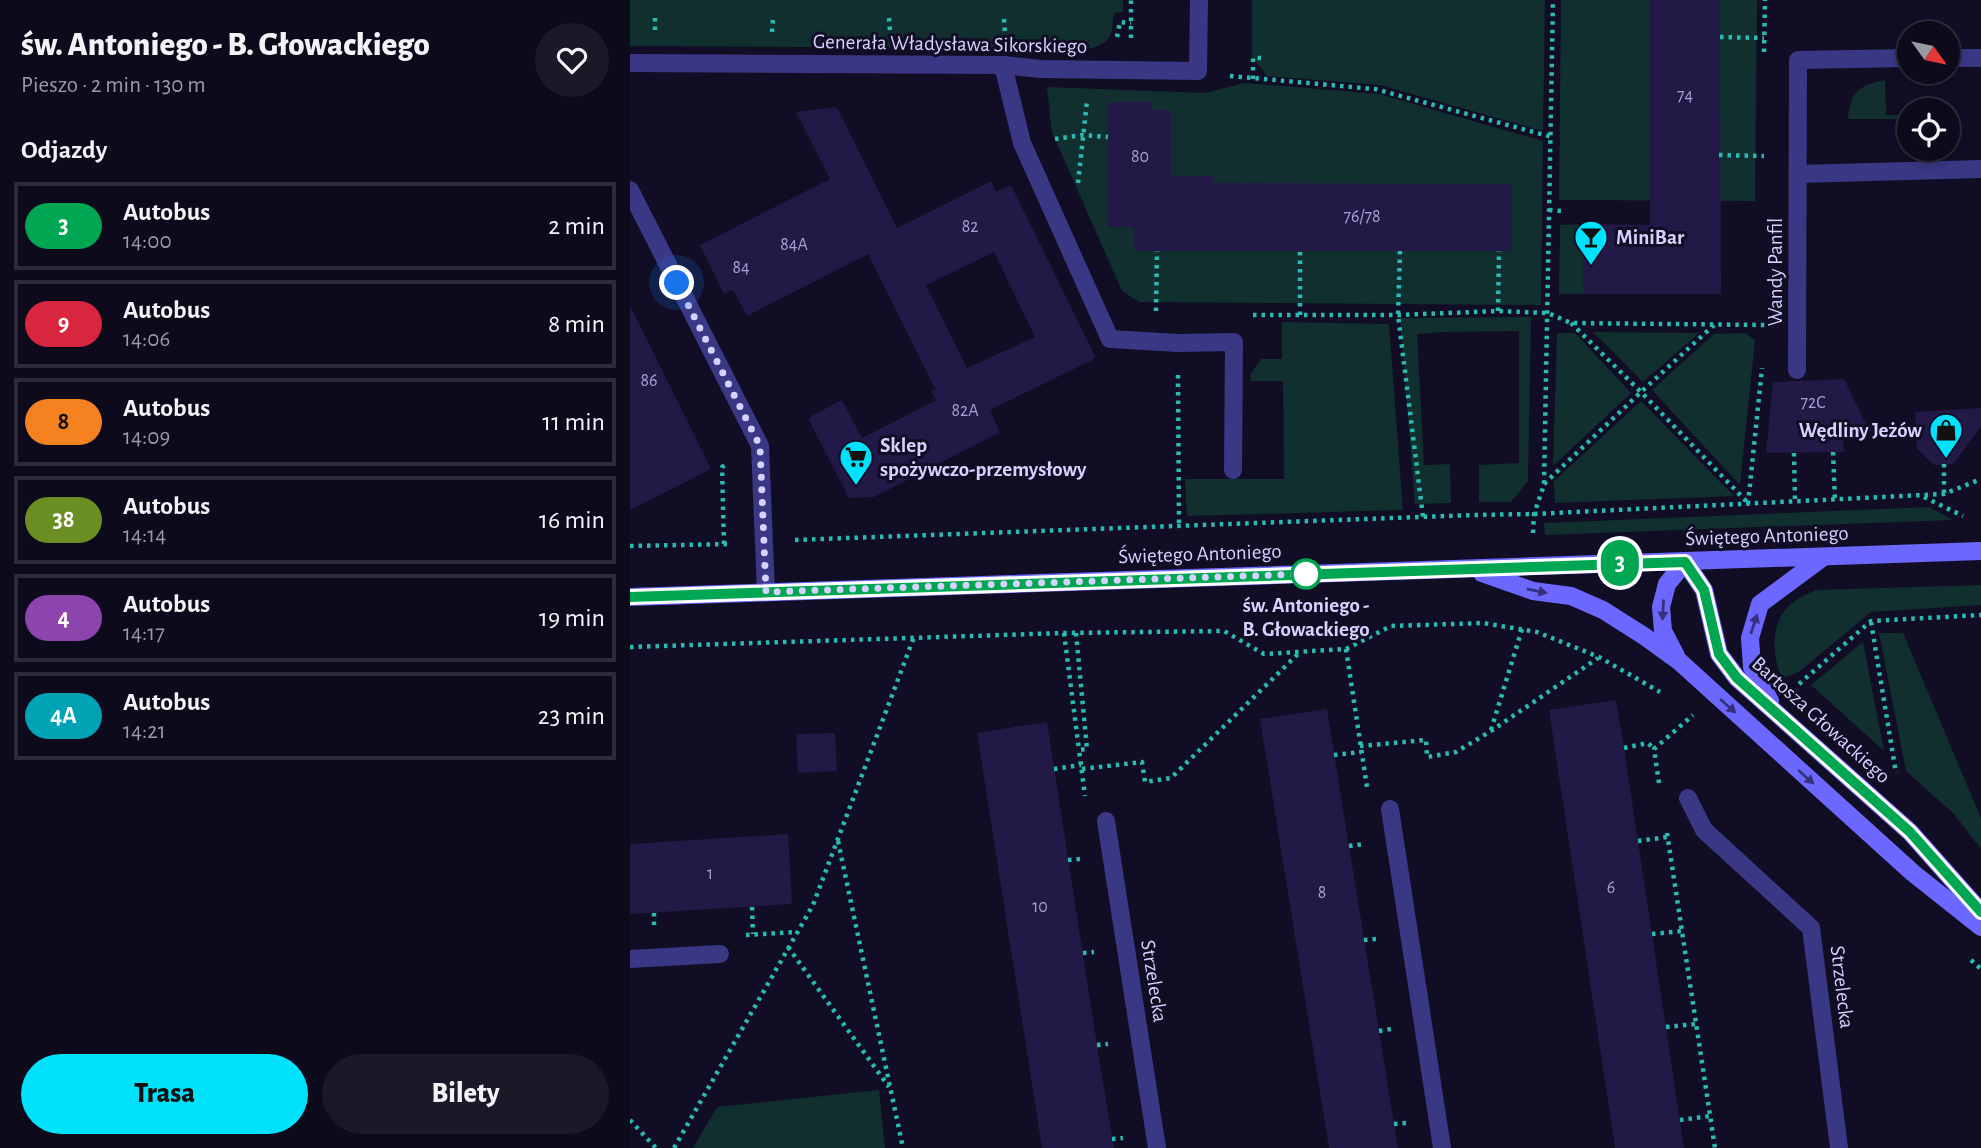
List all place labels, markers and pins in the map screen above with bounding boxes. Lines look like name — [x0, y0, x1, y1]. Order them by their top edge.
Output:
bar icon: MiniBar — [1572, 218, 1610, 267]
place label: MiniBar — [1616, 227, 1685, 248]
shop icon: Wędliny Jeżów — [1927, 411, 1965, 460]
place label: Wędliny Jeżów — [1799, 420, 1922, 441]
place label: Sklep spożywczo-przemysłowy — [880, 435, 1087, 480]
supermarket icon: Sklep spożywczo-przemysłowy — [837, 438, 875, 487]
marker: św. Antoniego - B. Głowackiego — [1291, 559, 1321, 589]
place label: św. Antoniego - B. Głowackiego — [1242, 595, 1370, 640]

